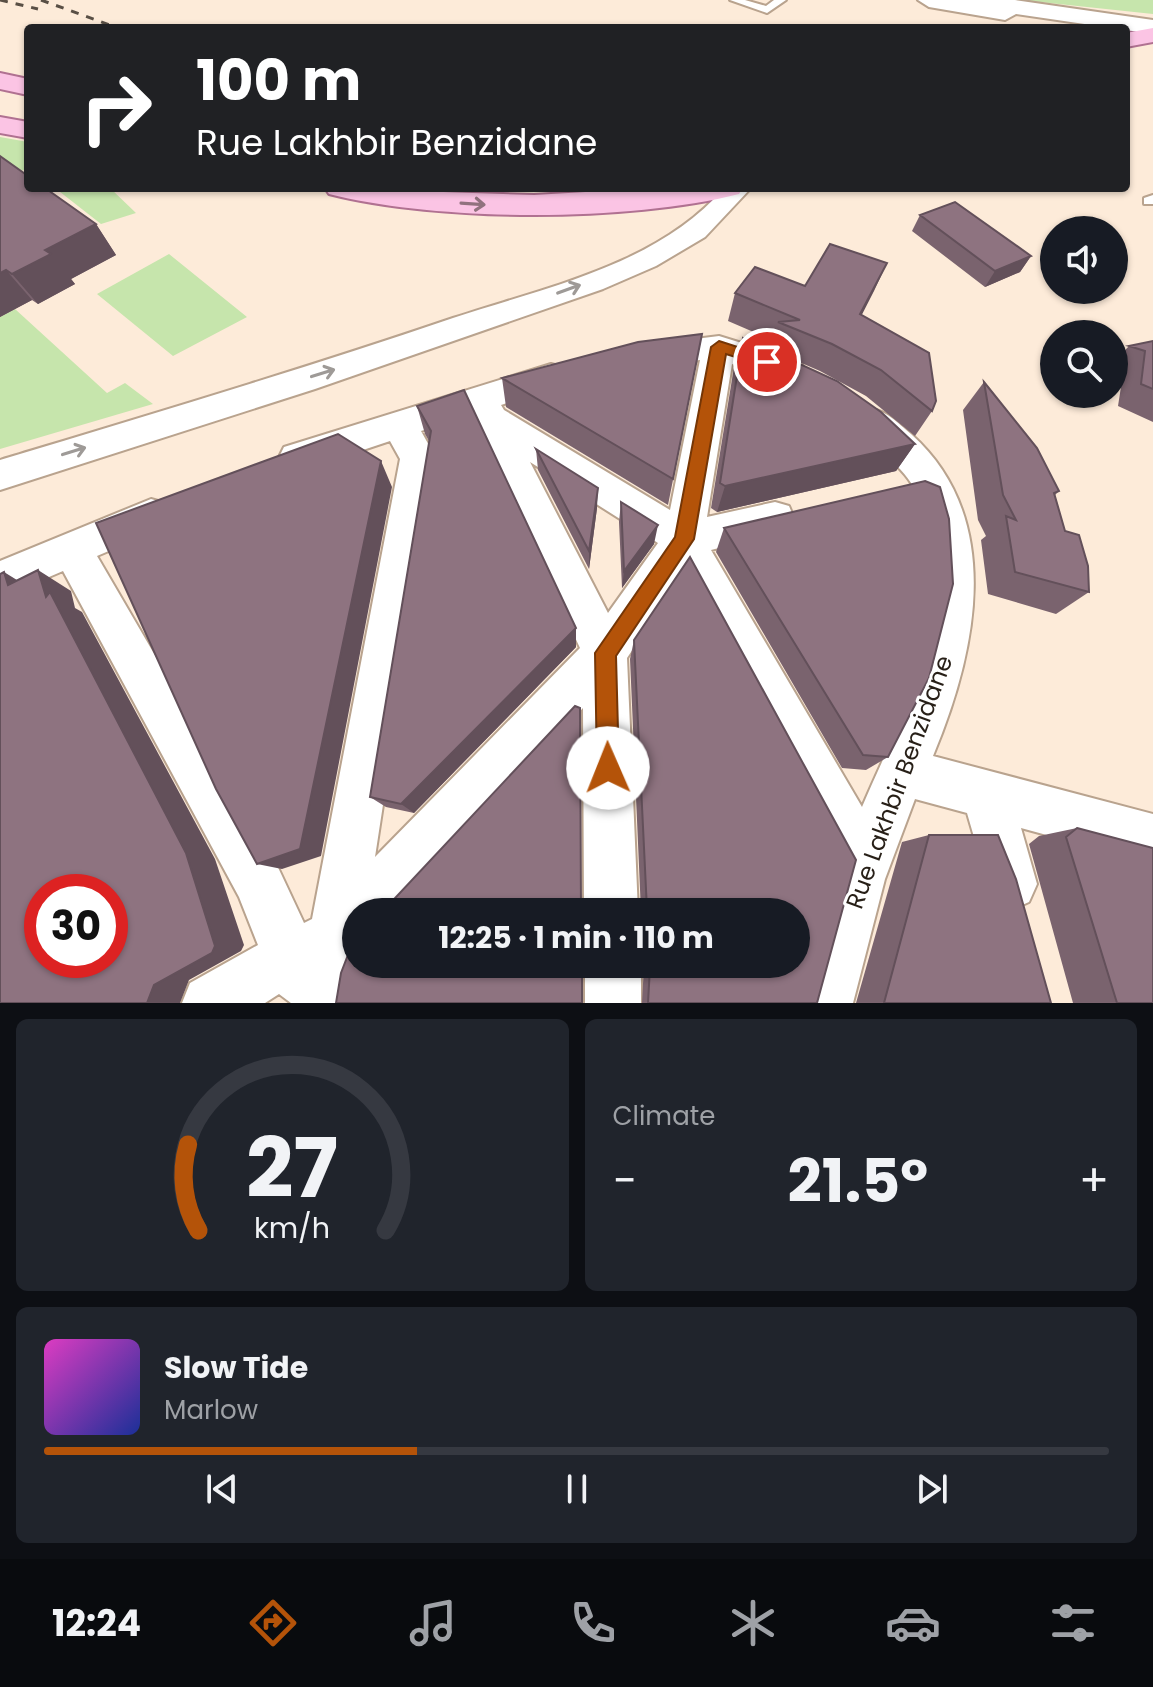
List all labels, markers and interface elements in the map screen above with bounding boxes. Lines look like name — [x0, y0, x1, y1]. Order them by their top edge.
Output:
text: 100 m — [196, 41, 361, 120]
icon: right — [64, 56, 168, 160]
text: Rue Lakhbir Benzidane — [196, 117, 597, 168]
one-way arrow — [459, 197, 486, 212]
map controls — [1040, 216, 1128, 408]
button: sound — [1040, 216, 1128, 304]
one-way arrow — [556, 281, 581, 296]
button: search — [1040, 320, 1128, 408]
pin — [733, 328, 801, 396]
icon: arrive — [745, 340, 789, 384]
one-way arrow — [310, 365, 335, 380]
one-way arrow — [61, 443, 87, 458]
street label: Rue Lakhbir Benzidane — [838, 651, 960, 913]
position arrow — [566, 726, 650, 810]
speed limit sign: 30 — [24, 874, 128, 978]
text: 12:25 · 1 min · 110 m — [438, 916, 714, 959]
text: Climate — [613, 1098, 715, 1134]
text: 27 — [246, 1110, 338, 1226]
text: 21.5° — [788, 1139, 928, 1223]
text: − — [613, 1150, 637, 1211]
text: + — [1079, 1150, 1109, 1211]
text: km/h — [254, 1208, 330, 1248]
text: Slow Tide — [164, 1346, 308, 1389]
text: Marlow — [164, 1392, 258, 1428]
icon: previous — [200, 1467, 244, 1511]
icon: pause — [555, 1467, 599, 1511]
icon: next — [910, 1467, 954, 1511]
icon: directions — [245, 1595, 301, 1651]
icon: music — [405, 1595, 461, 1651]
icon: phone — [565, 1595, 621, 1651]
icon: climate — [725, 1595, 781, 1651]
icon: car — [885, 1595, 941, 1651]
icon: filters — [1045, 1595, 1101, 1651]
text: 12:24 — [52, 1598, 141, 1649]

